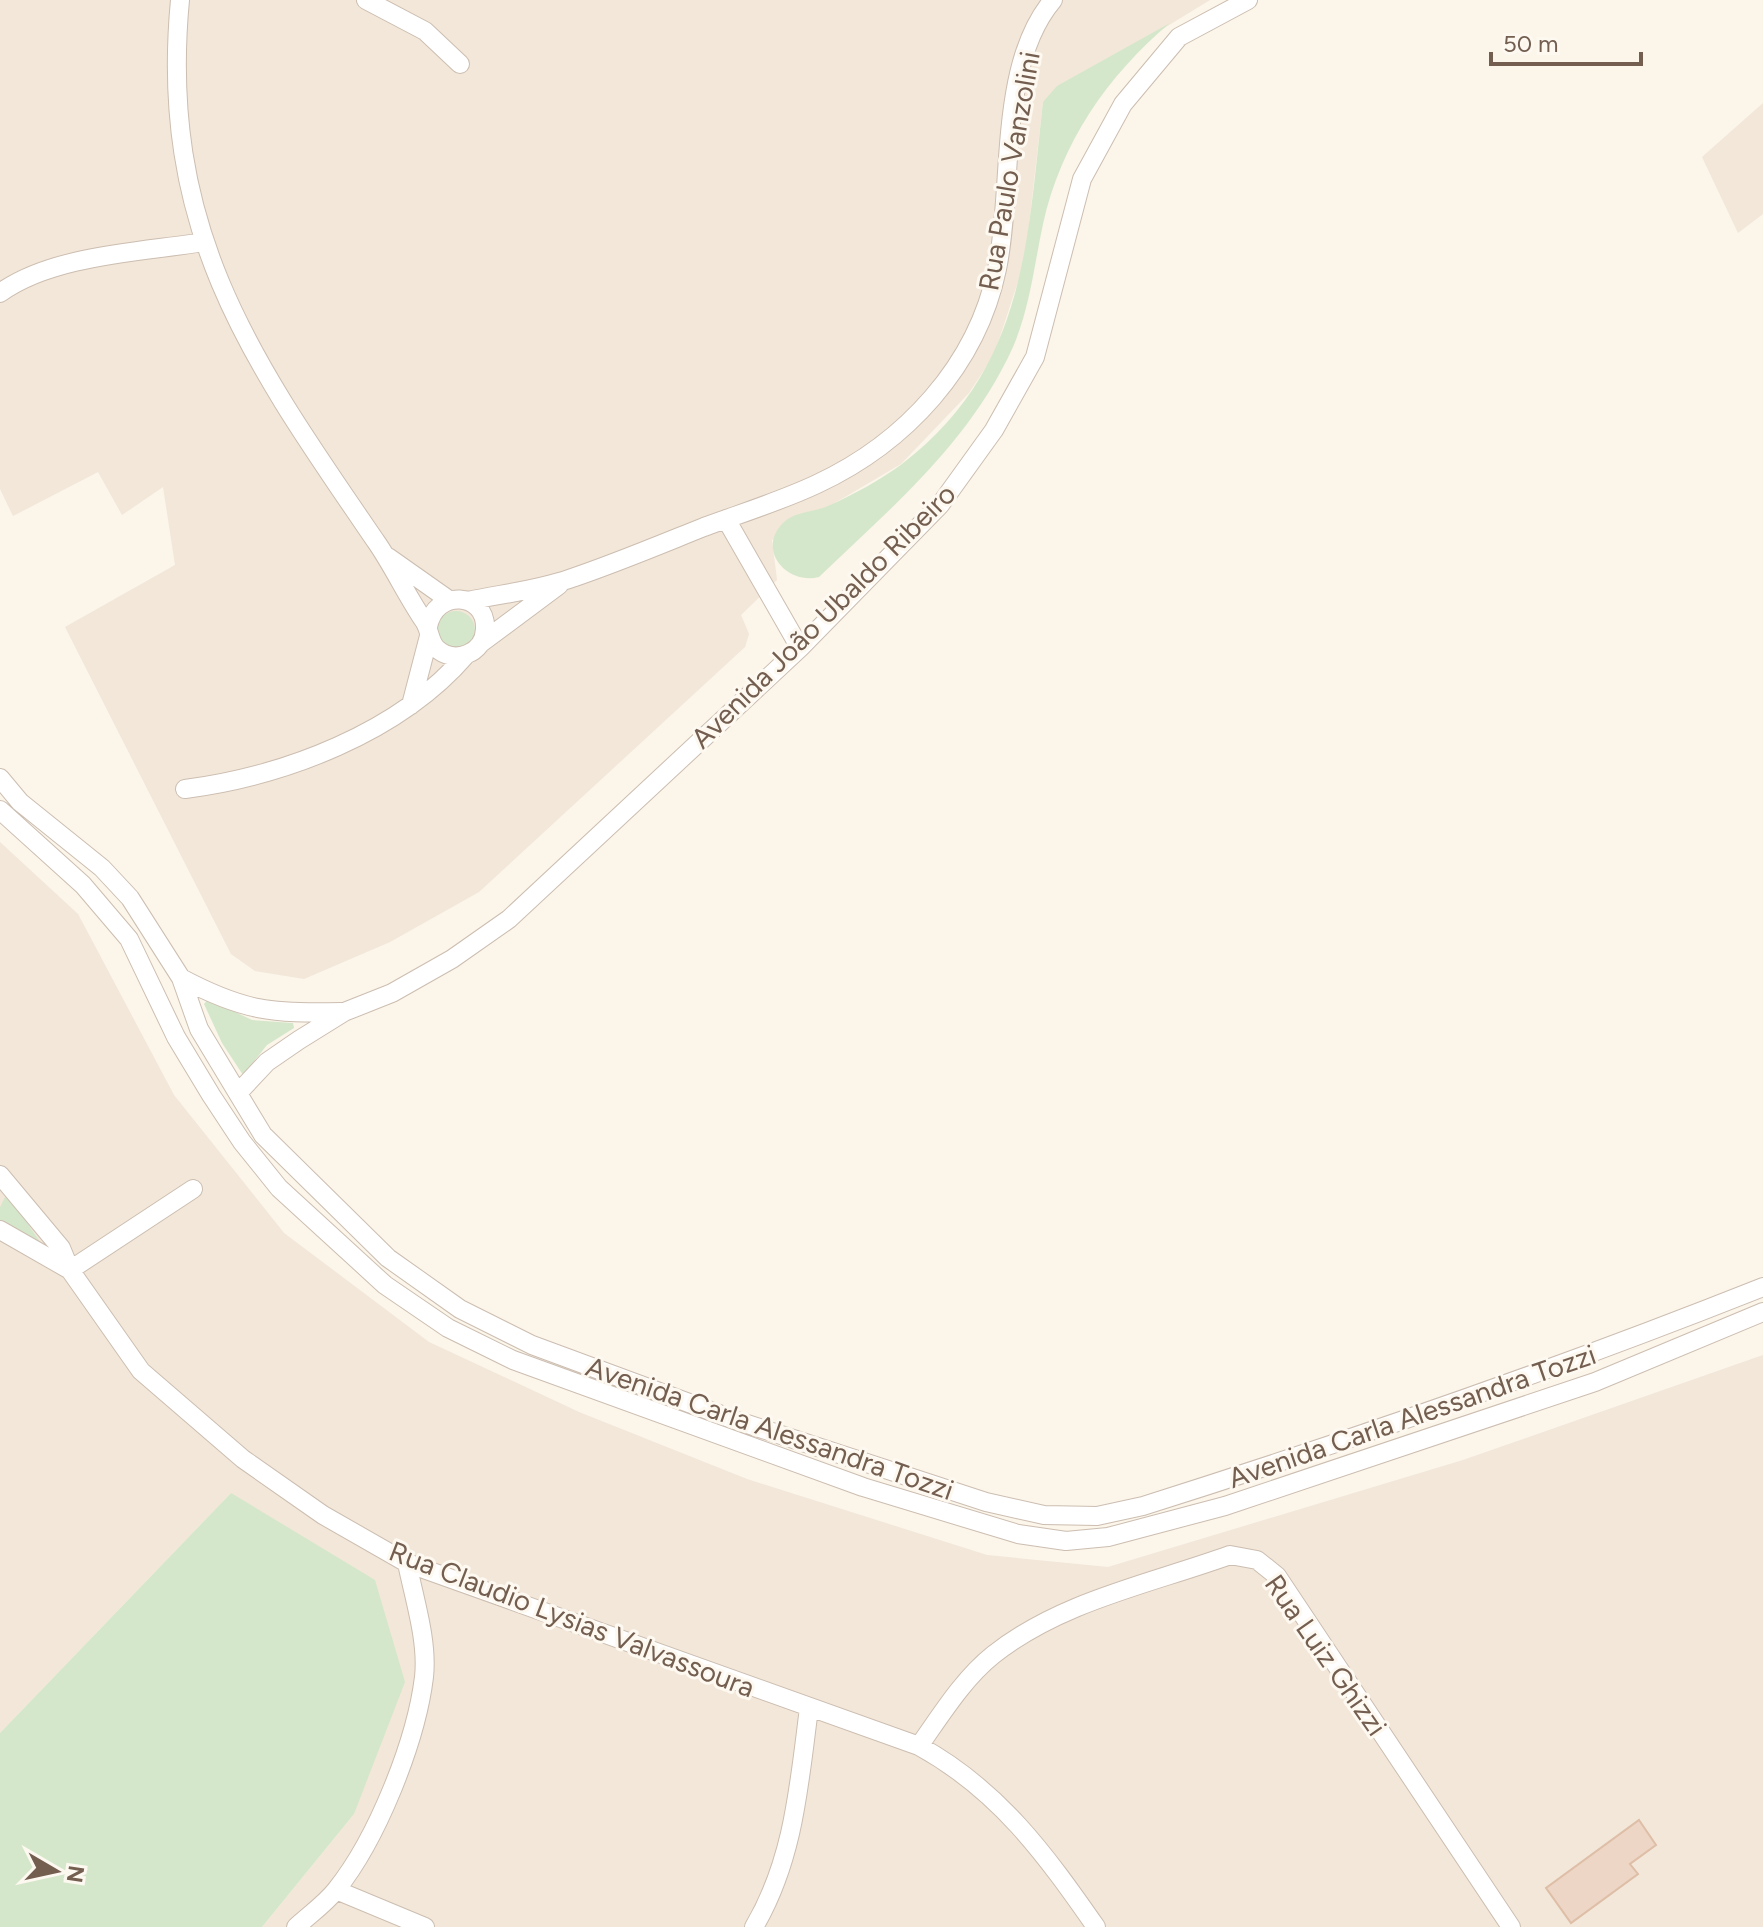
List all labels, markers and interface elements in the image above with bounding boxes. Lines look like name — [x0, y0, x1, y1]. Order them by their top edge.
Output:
scale bar — [1491, 16, 1641, 66]
text: 50 m — [1503, 29, 1559, 58]
street label: Rua Paulo Vanzolini — [971, 49, 1047, 293]
street label: Avenida João Ubaldo Ribeiro — [684, 477, 962, 755]
street label: Avenida Carla Alessandra Tozzi — [1224, 1337, 1600, 1495]
street label: Avenida Carla Alessandra Tozzi — [582, 1349, 958, 1507]
street label: Rua Claudio Lysias Valvassoura — [385, 1534, 759, 1704]
street label: Rua Luiz Ghizzi — [1258, 1568, 1394, 1742]
north arrow — [16, 1831, 96, 1911]
text: N — [61, 1864, 90, 1885]

